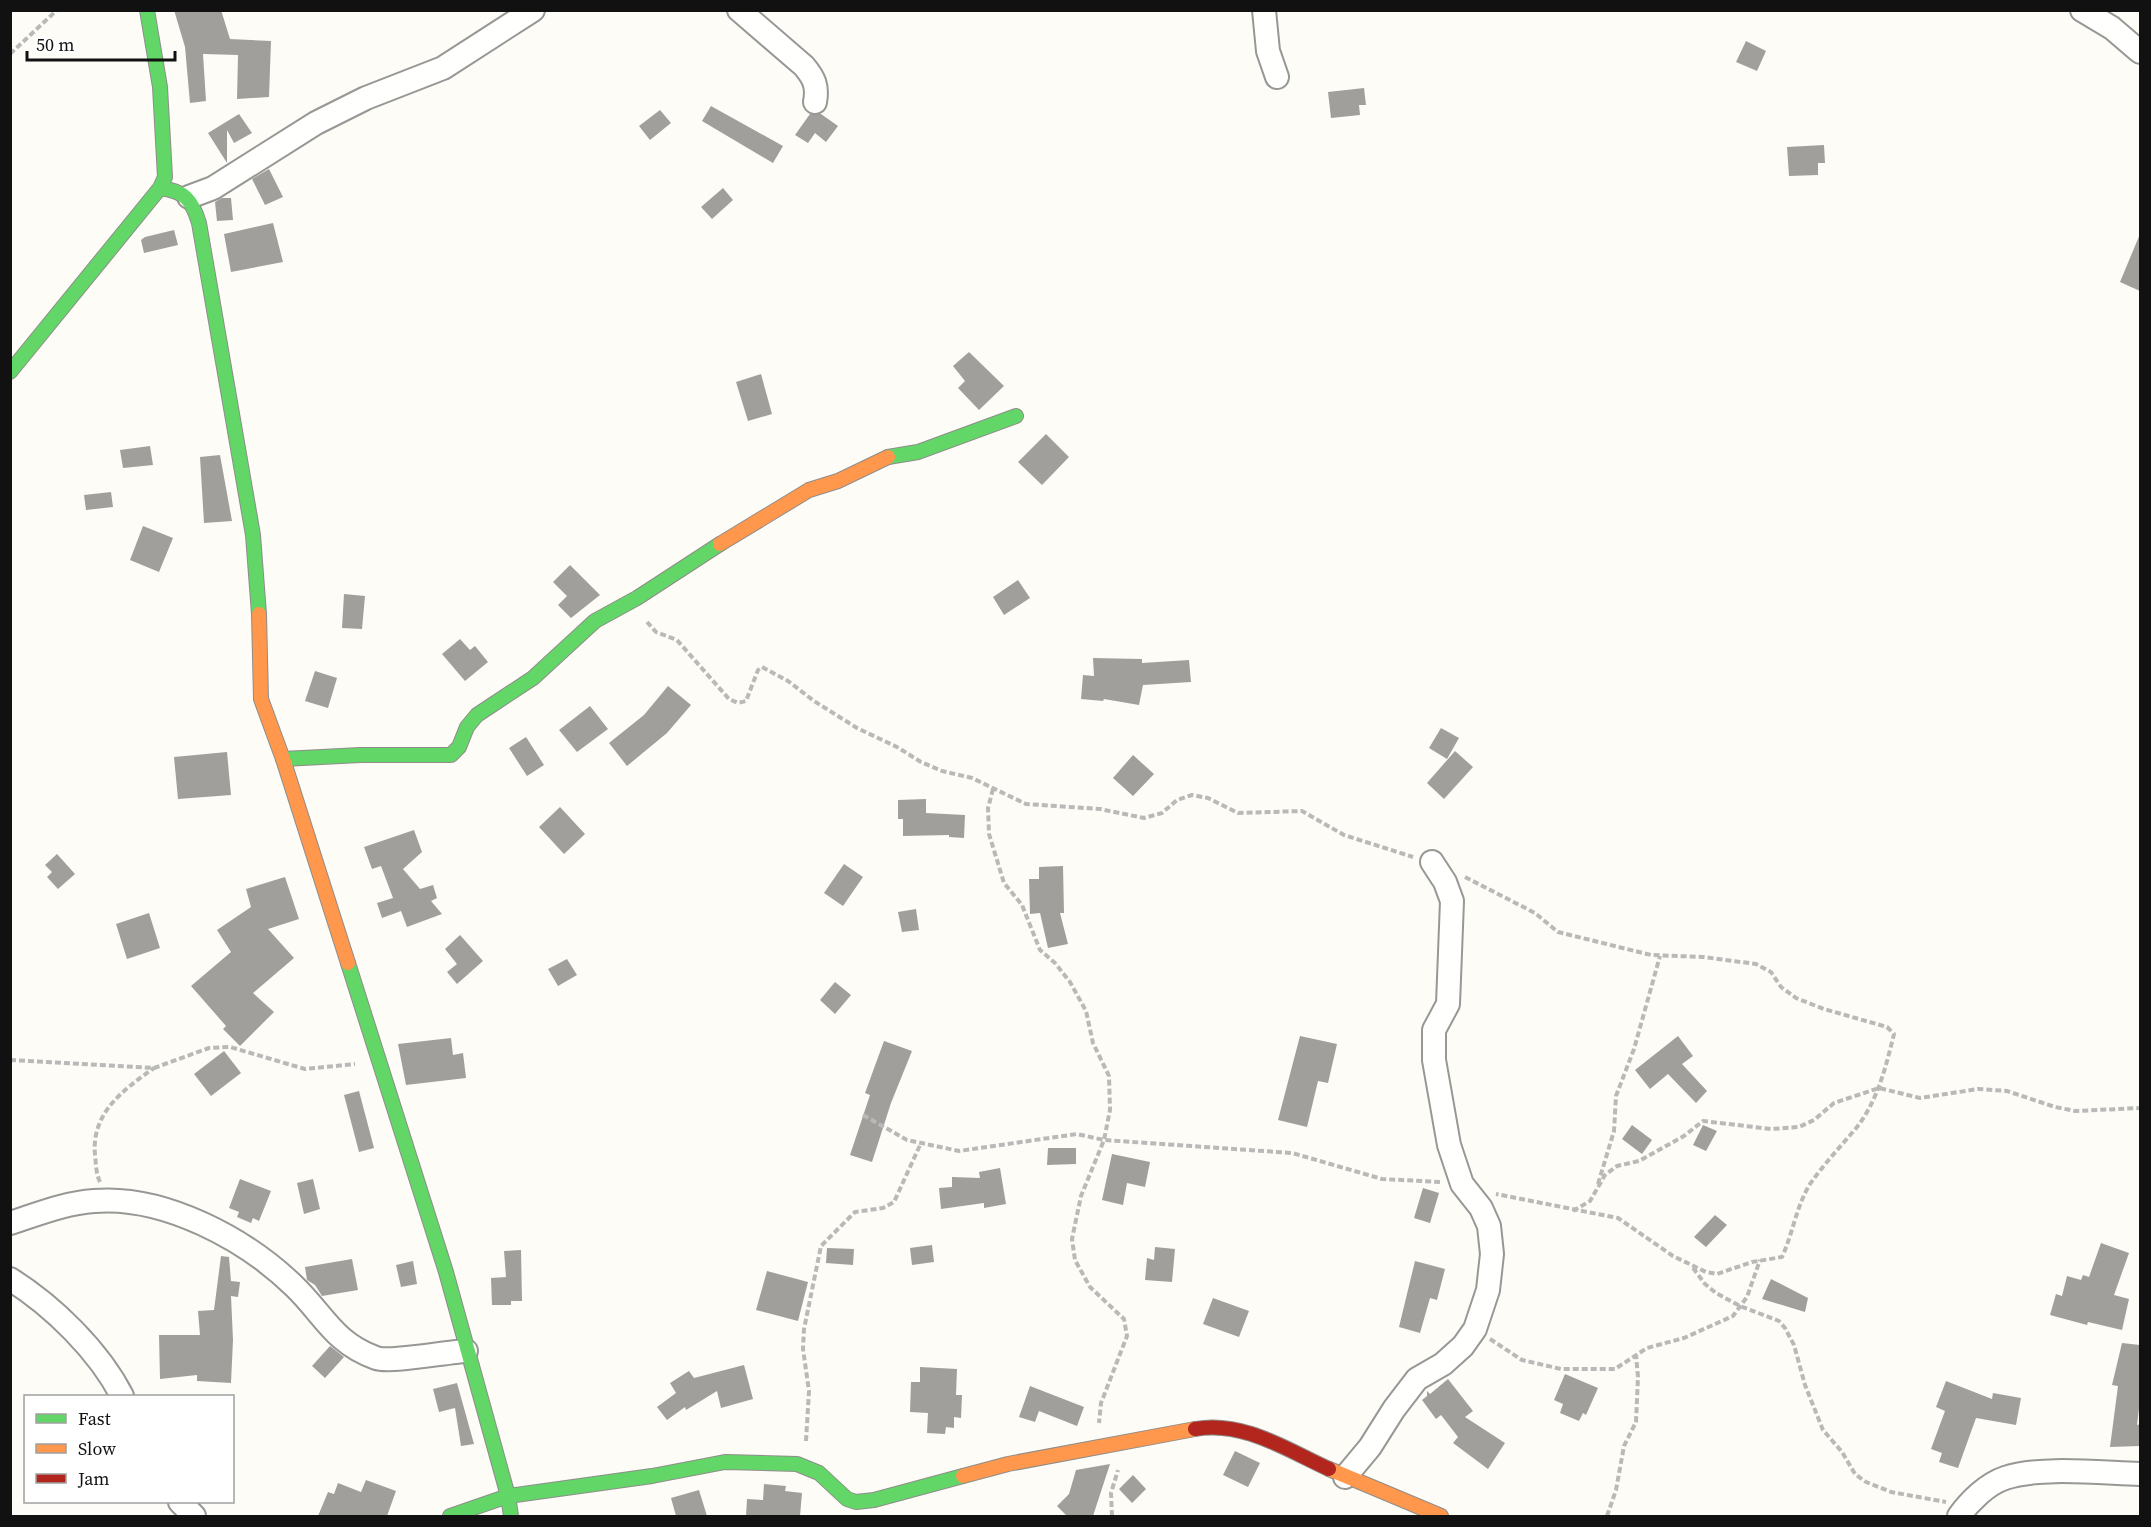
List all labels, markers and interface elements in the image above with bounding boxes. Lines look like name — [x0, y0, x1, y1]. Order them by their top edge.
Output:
scale bar — [27, 24, 176, 62]
text: 50 m — [36, 32, 74, 57]
legend — [24, 1395, 234, 1503]
text: Fast — [78, 1406, 111, 1431]
text: Slow — [78, 1436, 116, 1461]
text: Jam — [77, 1466, 110, 1491]

